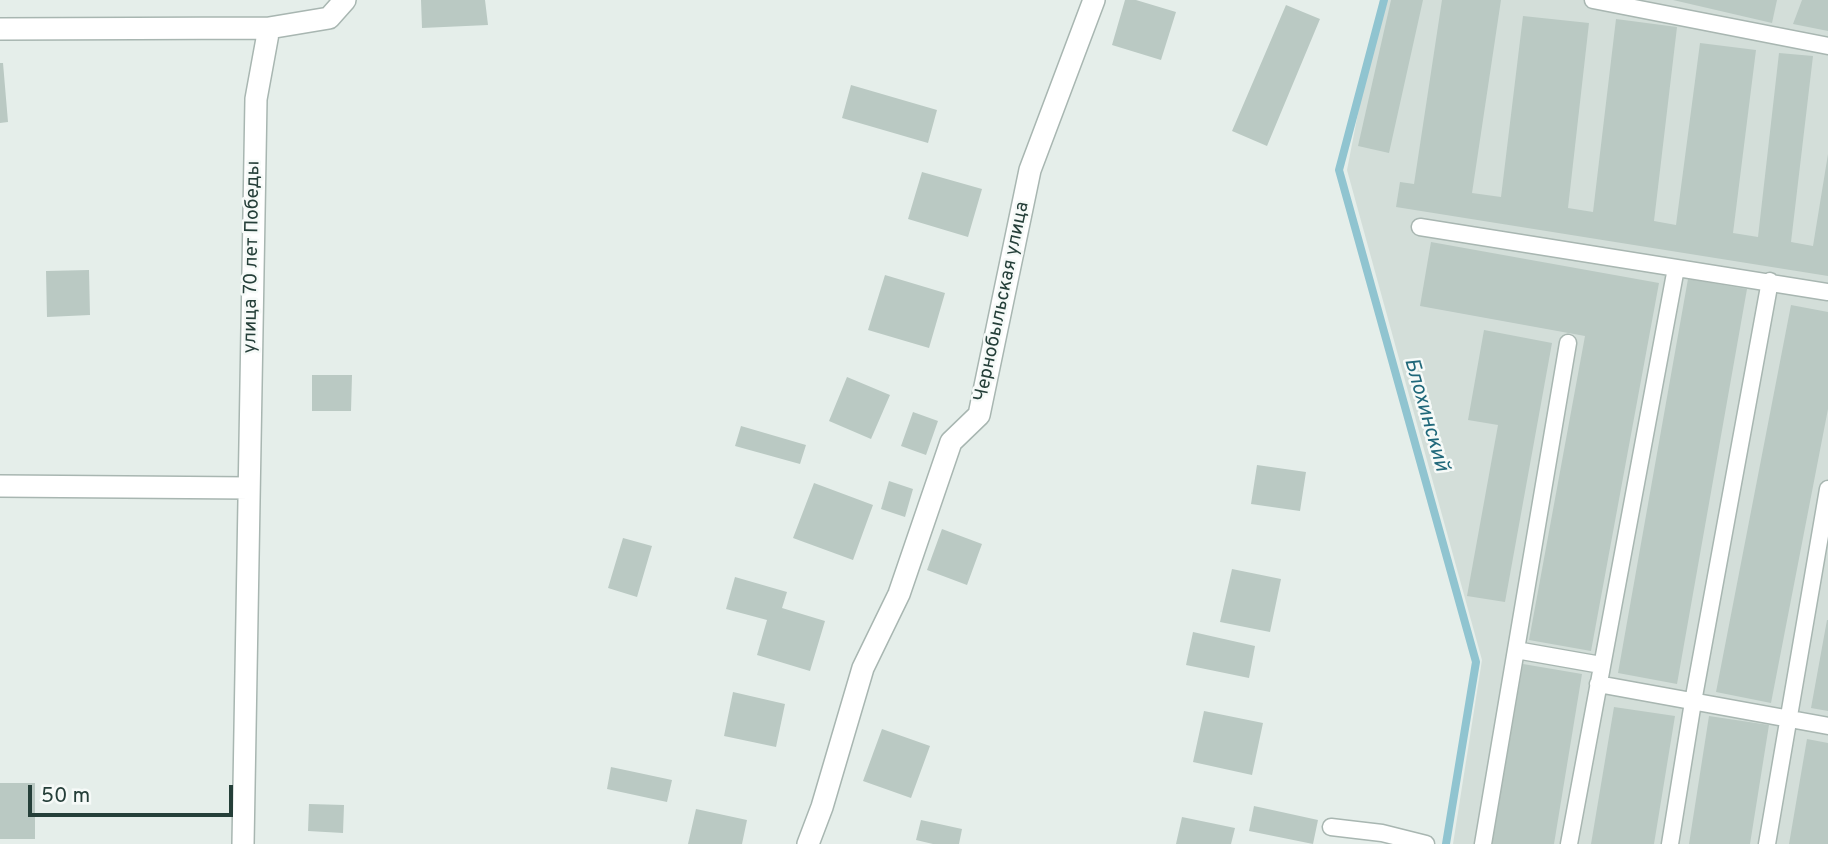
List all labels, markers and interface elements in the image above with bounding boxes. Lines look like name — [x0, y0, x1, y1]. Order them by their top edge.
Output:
street label: улица 70 лет Победы — [240, 160, 266, 354]
street label: Чернобыльская улица — [971, 200, 1035, 404]
water label: Блохинский — [1397, 355, 1453, 475]
scale bar — [32, 770, 236, 814]
text: 50 m — [41, 783, 90, 810]

